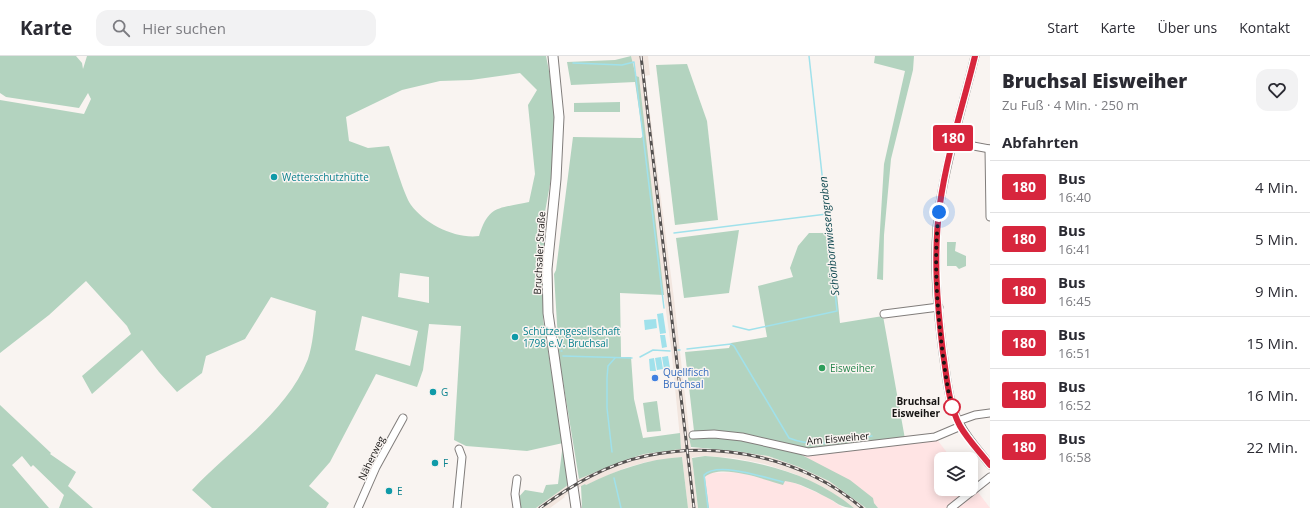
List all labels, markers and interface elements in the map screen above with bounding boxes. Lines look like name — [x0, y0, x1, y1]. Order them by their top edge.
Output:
search box — [96, 10, 376, 46]
text: Karte — [20, 15, 72, 41]
icon: search — [110, 17, 132, 39]
text: Hier suchen — [142, 18, 226, 38]
text: Start — [1047, 18, 1079, 37]
text: Karte — [1101, 18, 1135, 37]
text: Über uns — [1157, 18, 1217, 37]
text: Kontakt — [1239, 18, 1290, 37]
text: Bruchsal Eisweiher — [1002, 68, 1187, 94]
button: heart — [1256, 69, 1298, 111]
text: Zu Fuß · 4 Min. · 250 m — [1002, 96, 1139, 114]
line badge: 180 — [930, 125, 976, 151]
text: 180 — [941, 128, 965, 147]
text: Abfahrten — [1002, 132, 1079, 152]
text: Bus — [1058, 168, 1085, 188]
place label: Wetterschutzhütte — [282, 170, 369, 184]
marker: Wetterschutzhütte — [269, 172, 279, 182]
water label: Schönbornwiesengraben — [815, 176, 842, 296]
text: 180 — [1012, 177, 1036, 196]
text: 4 Min. — [1255, 177, 1298, 197]
text: 16:40 — [1058, 188, 1091, 206]
your location — [929, 202, 949, 222]
street label: Bruchsaler Straße — [530, 211, 548, 295]
text: Bus — [1058, 220, 1085, 240]
text: 180 — [1012, 229, 1036, 248]
text: 5 Min. — [1255, 229, 1298, 249]
text: 16:41 — [1058, 240, 1091, 258]
text: Bus — [1058, 272, 1085, 292]
text: 180 — [1012, 281, 1036, 300]
text: 9 Min. — [1255, 281, 1298, 301]
text: 16:45 — [1058, 292, 1091, 310]
place label: Schützengesellschaft 1798 e.V. Bruchsal — [523, 324, 621, 350]
text: Bus — [1058, 324, 1085, 344]
marker: Schützengesellschaft 1798 e.V. Bruchsal — [510, 332, 520, 342]
text: 180 — [1012, 333, 1036, 352]
text: 15 Min. — [1247, 333, 1298, 353]
text: 16:51 — [1058, 344, 1091, 362]
place label: Eisweiher — [830, 361, 875, 375]
marker: Eisweiher — [817, 363, 827, 373]
place label: Quellfisch Bruchsal — [663, 365, 709, 391]
marker: Quellfisch Bruchsal — [650, 373, 660, 383]
text: Bus — [1058, 376, 1085, 396]
place label: G — [441, 385, 448, 399]
text: 180 — [1012, 385, 1036, 404]
text: 16 Min. — [1247, 385, 1298, 405]
marker: G — [428, 387, 438, 397]
place label: Bruchsal Eisweiher — [892, 394, 940, 420]
text: 16:52 — [1058, 396, 1091, 414]
marker: Bruchsal Eisweiher — [943, 398, 961, 416]
street label: Am Eisweiher — [806, 428, 870, 448]
text: Bus — [1058, 428, 1085, 448]
street label: Näherweg — [354, 433, 388, 483]
text: 180 — [1012, 437, 1036, 456]
text: 22 Min. — [1247, 437, 1298, 457]
text: 16:58 — [1058, 448, 1091, 466]
map controls — [934, 452, 978, 496]
button: layers — [934, 452, 978, 496]
place label: F — [443, 456, 448, 470]
marker: F — [430, 458, 440, 468]
place label: E — [397, 484, 403, 498]
marker: E — [384, 486, 394, 496]

